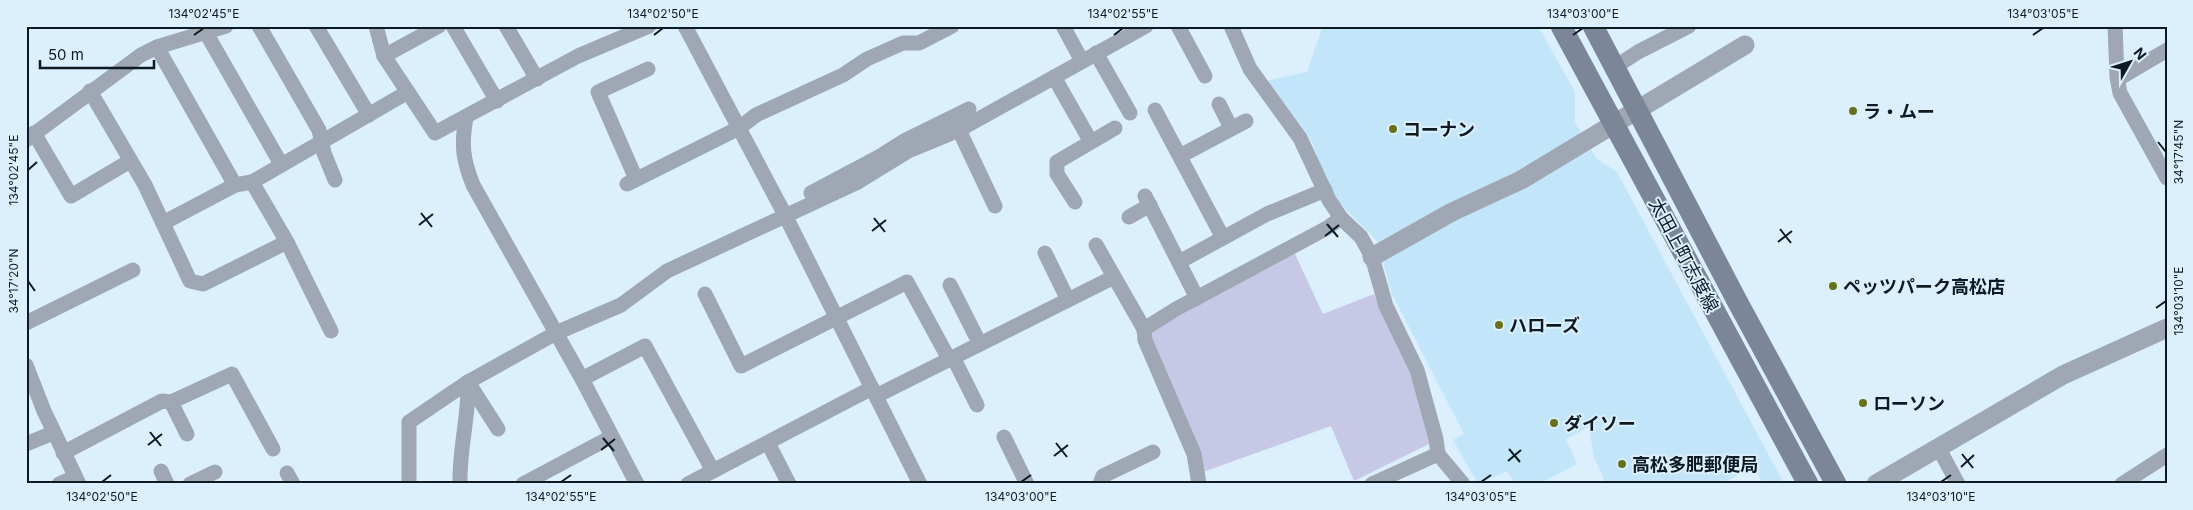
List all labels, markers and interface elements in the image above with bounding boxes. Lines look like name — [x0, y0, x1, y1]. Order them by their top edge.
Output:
text: 134°02'45"E — [169, 6, 239, 21]
text: 134°02'50"E — [627, 6, 699, 21]
text: 134°02'55"E — [1087, 6, 1159, 21]
text: 134°03'00"E — [1547, 6, 1619, 21]
text: 134°03'05"E — [2007, 6, 2079, 21]
scale bar — [40, 38, 154, 70]
north arrow — [2106, 38, 2156, 88]
text: N — [2131, 44, 2150, 63]
text: 50 m — [48, 45, 84, 64]
place label: ラ・ムー — [1863, 101, 1935, 122]
marker: ラ・ムー — [1847, 105, 1859, 117]
place label: コーナン — [1403, 119, 1475, 140]
text: 34°17'45"N — [2171, 120, 2186, 184]
marker: コーナン — [1387, 123, 1399, 135]
text: 134°02'45"E — [6, 135, 21, 205]
street label: 太田上町志度線 — [1645, 194, 1723, 316]
text: 34°17'20"N — [6, 248, 21, 314]
text: 134°03'10"E — [2171, 266, 2186, 336]
place label: ペッツパーク高松店 — [1843, 276, 2005, 297]
marker: ペッツパーク高松店 — [1827, 280, 1839, 292]
place label: ハローズ — [1509, 315, 1580, 336]
marker: ハローズ — [1493, 319, 1505, 331]
place label: ローソン — [1873, 393, 1945, 414]
marker: ローソン — [1857, 397, 1869, 409]
place label: ダイソー — [1564, 413, 1636, 434]
marker: ダイソー — [1548, 417, 1560, 429]
place label: 高松多肥郵便局 — [1632, 454, 1758, 475]
marker: 高松多肥郵便局 — [1616, 458, 1628, 470]
text: 134°02'50"E — [66, 489, 138, 504]
text: 134°02'55"E — [525, 489, 597, 504]
text: 134°03'00"E — [985, 489, 1057, 504]
text: 134°03'05"E — [1445, 489, 1517, 504]
text: 134°03'10"E — [1906, 489, 1976, 504]

